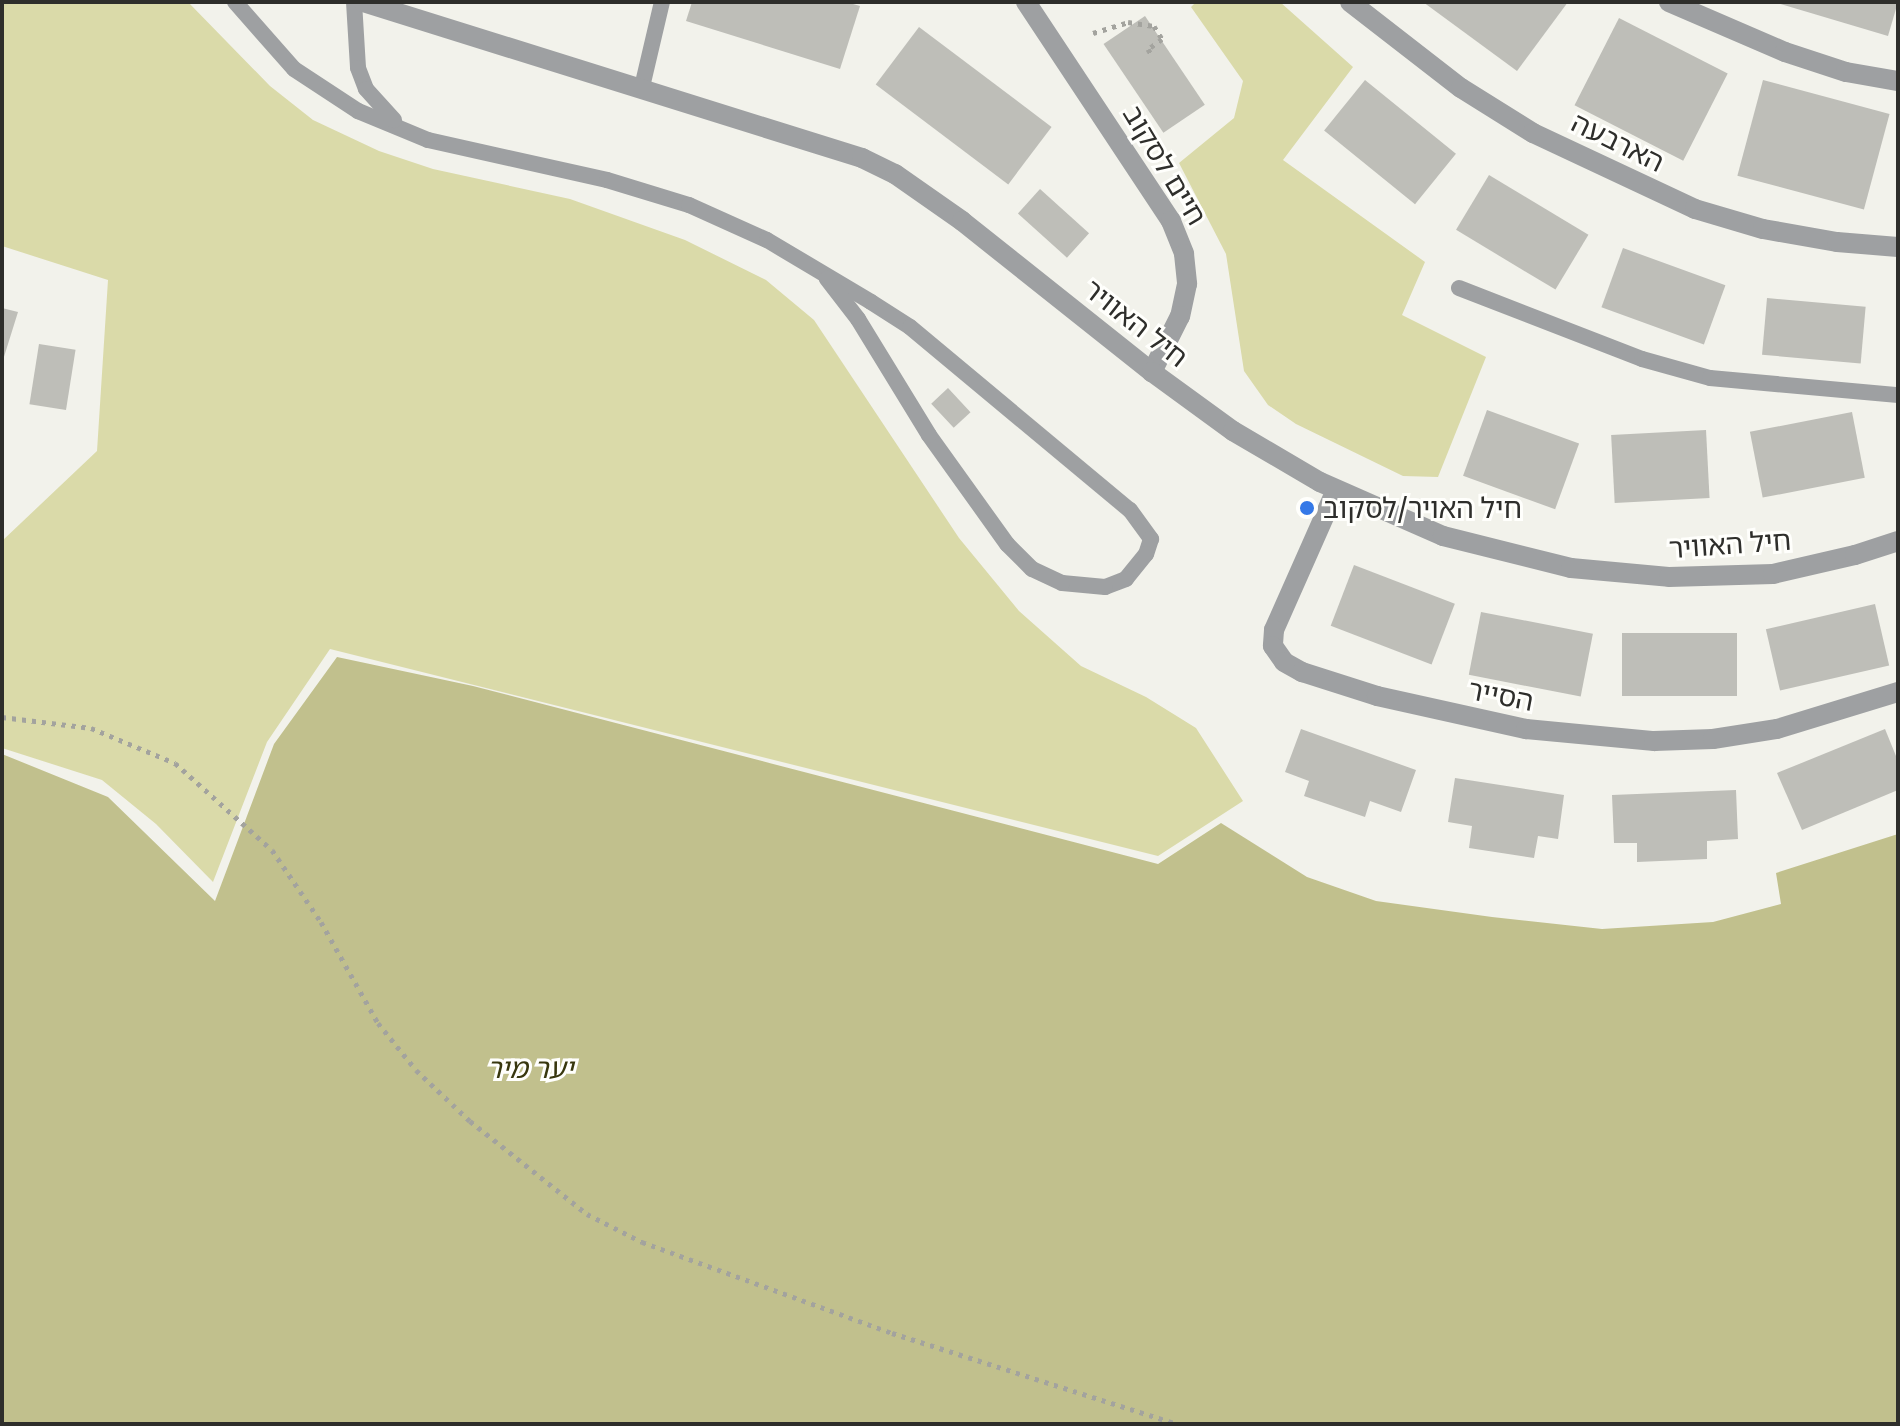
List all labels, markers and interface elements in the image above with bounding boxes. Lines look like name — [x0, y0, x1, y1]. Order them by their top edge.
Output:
street label: חיים לסקוב — [1116, 99, 1214, 231]
street label: הארבעה — [1566, 105, 1670, 179]
street label: חיל האוויר — [1077, 272, 1195, 374]
place label: חיל האויר/לסקוב — [1323, 491, 1522, 525]
marker: חיל האויר/לסקוב — [1298, 499, 1316, 517]
street label: חיל האוויר — [1668, 523, 1792, 565]
street label: הסייר — [1465, 672, 1537, 718]
park label: יער מיר — [487, 1051, 573, 1085]

